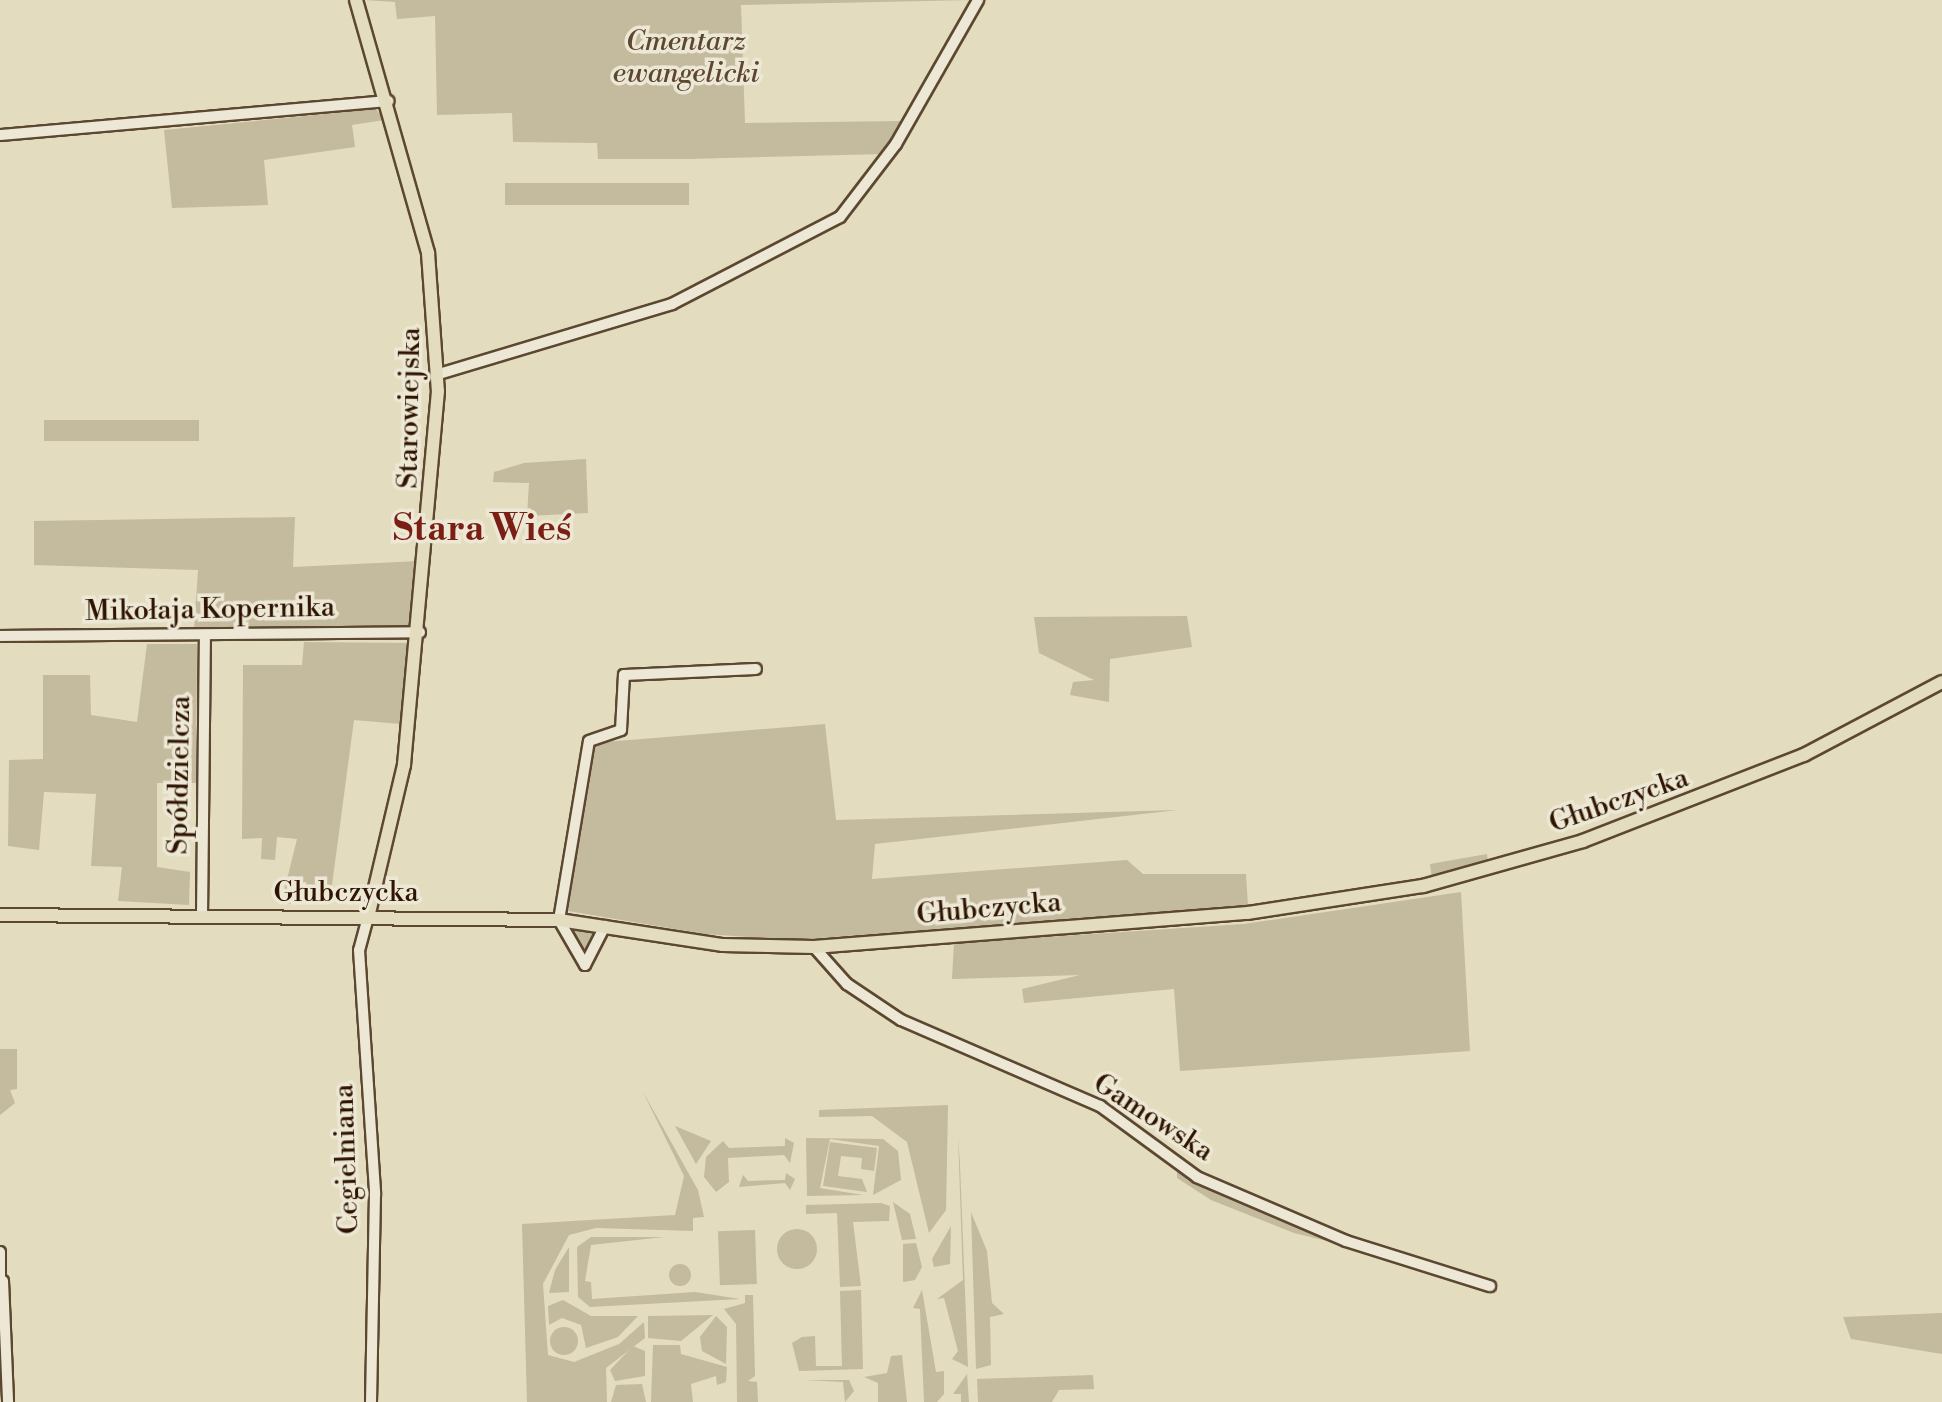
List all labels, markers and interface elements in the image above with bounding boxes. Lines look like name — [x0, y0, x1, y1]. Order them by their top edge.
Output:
park label: Cmentarz ewangelicki — [613, 25, 759, 91]
street label: Starowiejska — [392, 327, 428, 489]
district label: Stara Wieś — [393, 508, 571, 552]
street label: Mikołaja Kopernika — [85, 591, 335, 629]
street label: Spółdzielcza — [162, 695, 198, 855]
street label: Głubczycka — [1545, 761, 1693, 841]
street label: Głubczycka — [273, 876, 419, 910]
street label: Głubczycka — [915, 886, 1063, 932]
street label: Gamowska — [1087, 1067, 1219, 1169]
street label: Cegielniana — [328, 1083, 366, 1235]

